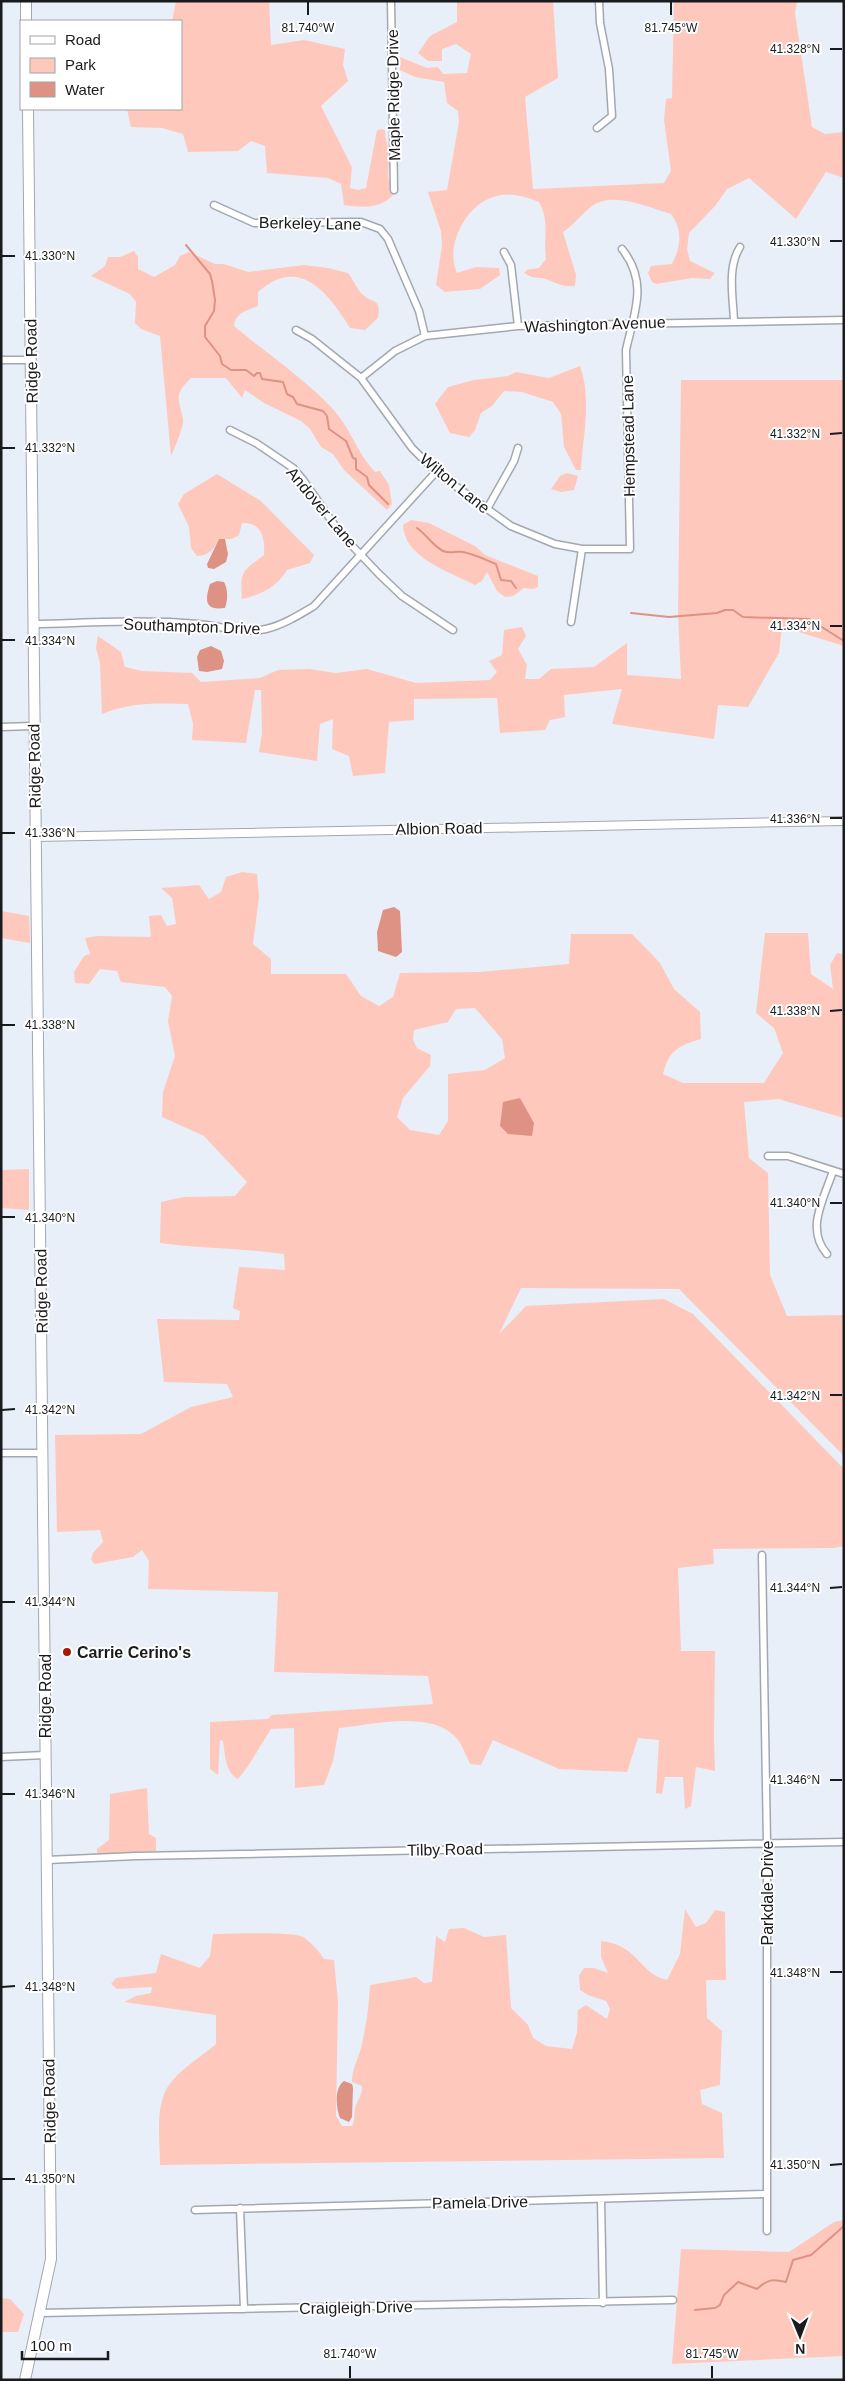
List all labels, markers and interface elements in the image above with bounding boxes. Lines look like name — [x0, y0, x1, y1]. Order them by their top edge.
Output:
legend — [20, 20, 182, 110]
text: 81.740°W — [282, 21, 335, 35]
text: 81.745°W — [645, 21, 698, 35]
street label: Maple Ridge Drive — [384, 29, 403, 161]
text: Road — [65, 31, 101, 48]
text: 41.328°N — [770, 42, 820, 56]
text: Park — [65, 56, 96, 73]
text: Water — [65, 81, 104, 98]
street label: Berkeley Lane — [259, 214, 361, 233]
text: 41.330°N — [770, 235, 820, 249]
text: 41.330°N — [25, 249, 75, 263]
street label: Washington Avenue — [524, 314, 666, 335]
street label: Ridge Road — [22, 319, 41, 403]
street label: Hempstead Lane — [619, 375, 638, 497]
text: 41.332°N — [770, 427, 820, 441]
text: 41.332°N — [25, 441, 75, 455]
street label: Wilton Lane — [417, 450, 493, 517]
street label: Andover Lane — [283, 464, 360, 551]
street label: Southampton Drive — [123, 616, 261, 637]
text: 41.334°N — [770, 619, 820, 633]
text: 41.334°N — [25, 634, 75, 648]
street label: Ridge Road — [25, 724, 44, 808]
text: 41.336°N — [770, 812, 820, 826]
street label: Albion Road — [395, 819, 483, 838]
text: 41.336°N — [25, 826, 75, 840]
text: 41.338°N — [770, 1004, 820, 1018]
text: 41.338°N — [25, 1018, 75, 1032]
text: 41.340°N — [770, 1196, 820, 1210]
text: 41.340°N — [25, 1211, 75, 1225]
street label: Ridge Road — [32, 1249, 51, 1333]
text: 41.342°N — [770, 1389, 820, 1403]
text: 41.342°N — [25, 1403, 75, 1417]
text: 41.344°N — [770, 1581, 820, 1595]
text: 41.344°N — [25, 1595, 75, 1609]
place label: Carrie Cerino's — [77, 1644, 191, 1661]
marker: Carrie Cerino's — [61, 1646, 73, 1658]
street label: Ridge Road — [37, 1654, 54, 1738]
text: 41.346°N — [770, 1773, 820, 1787]
text: 41.346°N — [25, 1787, 75, 1801]
street label: Tilby Road — [407, 1840, 483, 1859]
street label: Parkdale Drive — [759, 1840, 776, 1945]
text: 41.348°N — [770, 1966, 820, 1980]
text: 41.348°N — [25, 1980, 75, 1994]
street label: Ridge Road — [40, 2059, 59, 2143]
text: 41.350°N — [770, 2158, 820, 2172]
text: 41.350°N — [25, 2172, 75, 2186]
street label: Pamela Drive — [432, 2193, 528, 2212]
street label: Craigleigh Drive — [299, 2298, 413, 2317]
north arrow — [775, 2311, 825, 2361]
scale bar — [22, 2328, 109, 2360]
text: 100 m — [30, 2337, 72, 2354]
text: N — [795, 2341, 805, 2357]
text: 81.740°W — [324, 2347, 377, 2361]
text: 81.745°W — [686, 2347, 739, 2361]

